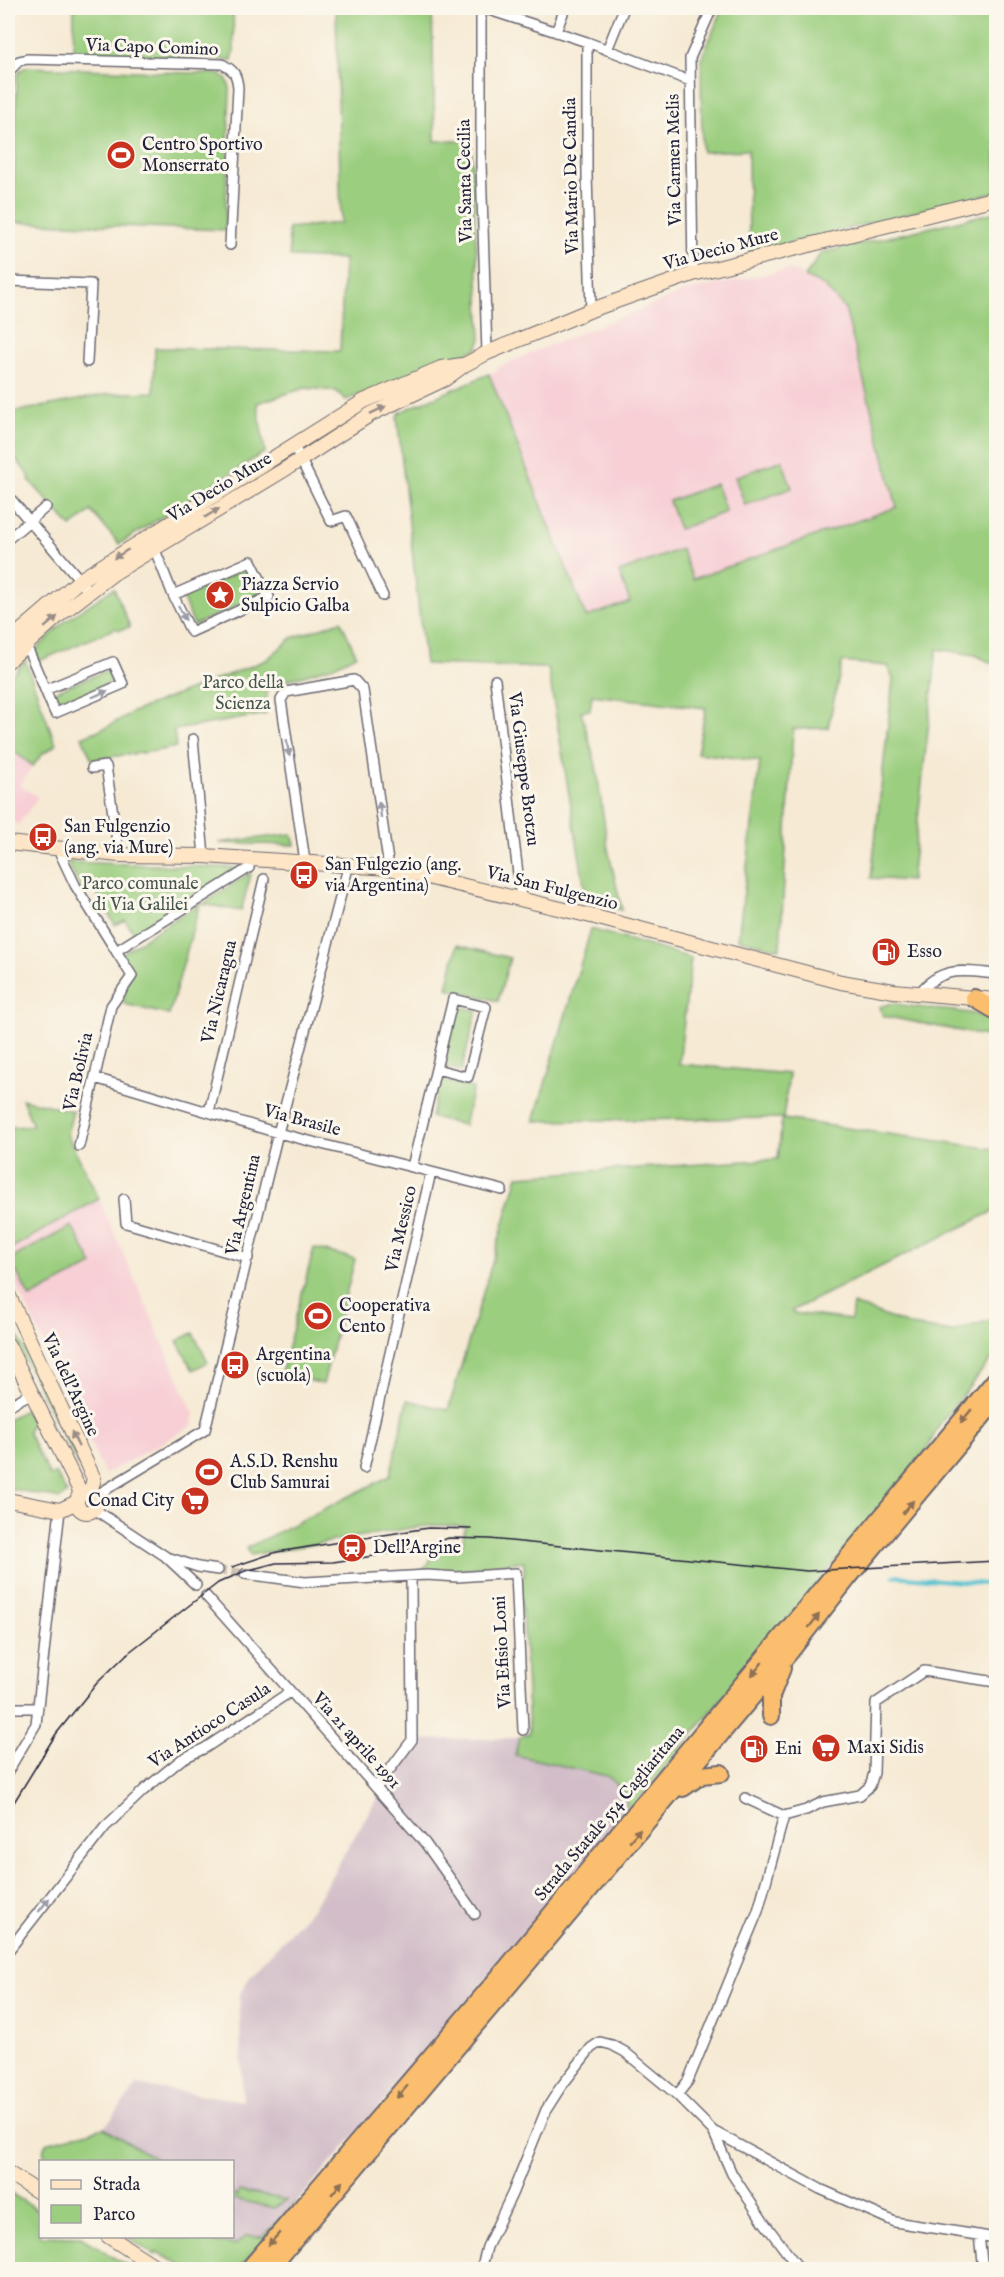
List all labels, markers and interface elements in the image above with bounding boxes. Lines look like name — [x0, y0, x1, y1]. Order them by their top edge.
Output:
street label: Via Capo Comino — [84, 34, 219, 62]
street label: Via Carmen Melis — [662, 94, 688, 227]
street label: Via Mario De Candia — [559, 97, 585, 256]
street label: Via Santa Cecilia — [453, 119, 479, 244]
place label: Centro Sportivo Monserrato — [142, 134, 263, 178]
sports icon: Centro Sportivo Monserrato — [105, 139, 137, 171]
street label: Via Decio Mure — [660, 224, 781, 277]
one-way arrow — [369, 406, 387, 416]
street label: Via Decio Mure — [163, 448, 277, 529]
one-way arrow — [204, 508, 220, 519]
one-way arrow — [113, 549, 129, 560]
place label: Piazza Servio Sulpicio Galba — [241, 574, 350, 618]
place icon: Piazza Servio Sulpicio Galba — [204, 579, 236, 611]
one-way arrow — [177, 605, 186, 622]
one-way arrow — [43, 616, 58, 629]
park label: Parco della Scienza — [202, 672, 284, 716]
one-way arrow — [91, 689, 109, 698]
street label: Via Giuseppe Brotzu — [502, 690, 544, 847]
one-way arrow — [284, 739, 293, 758]
one-way arrow — [376, 800, 385, 819]
place label: San Fulgenzio (ang. via Mure) — [64, 816, 173, 860]
bus stop icon: San Fulgenzio (ang. via Mure) — [27, 821, 59, 853]
place label: San Fulgezio (ang. via Argentina) — [325, 854, 461, 898]
bus stop icon: San Fulgezio (ang. via Argentina) — [288, 859, 320, 891]
street label: Via San Fulgenzio — [483, 861, 620, 917]
park label: Parco comunale di Via Galilei — [81, 873, 199, 917]
fuel station icon: Esso — [870, 936, 902, 968]
street label: Via Nicaragua — [197, 938, 243, 1047]
place label: Esso — [907, 941, 942, 964]
street label: Via Bolivia — [59, 1030, 99, 1115]
street label: Via Brasile — [260, 1099, 343, 1142]
street label: Via Argentina — [221, 1152, 267, 1259]
street label: Via Messico — [381, 1183, 423, 1276]
place label: Cooperativa Cento — [339, 1295, 430, 1339]
sports icon: Cooperativa Cento — [302, 1300, 334, 1332]
street label: Via dell'Argine — [36, 1329, 104, 1440]
place label: Argentina (scuola) — [255, 1344, 331, 1388]
bus stop icon: Argentina (scuola) — [219, 1349, 251, 1381]
one-way arrow — [959, 1408, 972, 1424]
one-way arrow — [71, 1430, 80, 1447]
place label: A.S.D. Renshu Club Samurai — [229, 1451, 338, 1495]
sports icon: A.S.D. Renshu Club Samurai — [193, 1456, 225, 1488]
supermarket icon: Conad City — [179, 1485, 211, 1517]
place label: Conad City — [88, 1490, 174, 1513]
one-way arrow — [901, 1499, 914, 1515]
station icon: Dell'Argine — [336, 1532, 368, 1564]
place label: Dell'Argine — [373, 1537, 461, 1560]
street label: Via Efisio Loni — [489, 1595, 517, 1710]
one-way arrow — [808, 1613, 820, 1628]
one-way arrow — [751, 1661, 764, 1677]
street label: Via Antioco Casula — [144, 1678, 276, 1775]
street label: Via 21 aprile 1991 — [306, 1687, 405, 1794]
street label: Strada Statale 554 Cagliaritana — [530, 1722, 690, 1906]
supermarket icon: Maxi Sidis — [810, 1732, 842, 1764]
fuel station icon: Eni — [738, 1733, 770, 1765]
place label: Maxi Sidis — [847, 1737, 924, 1760]
place label: Eni — [775, 1738, 802, 1761]
one-way arrow — [629, 1827, 642, 1843]
one-way arrow — [37, 1897, 50, 1913]
one-way arrow — [395, 2084, 408, 2100]
legend — [39, 2160, 234, 2238]
text: Strada — [93, 2174, 140, 2197]
one-way arrow — [330, 2181, 343, 2196]
text: Parco — [93, 2204, 135, 2227]
one-way arrow — [268, 2231, 281, 2246]

